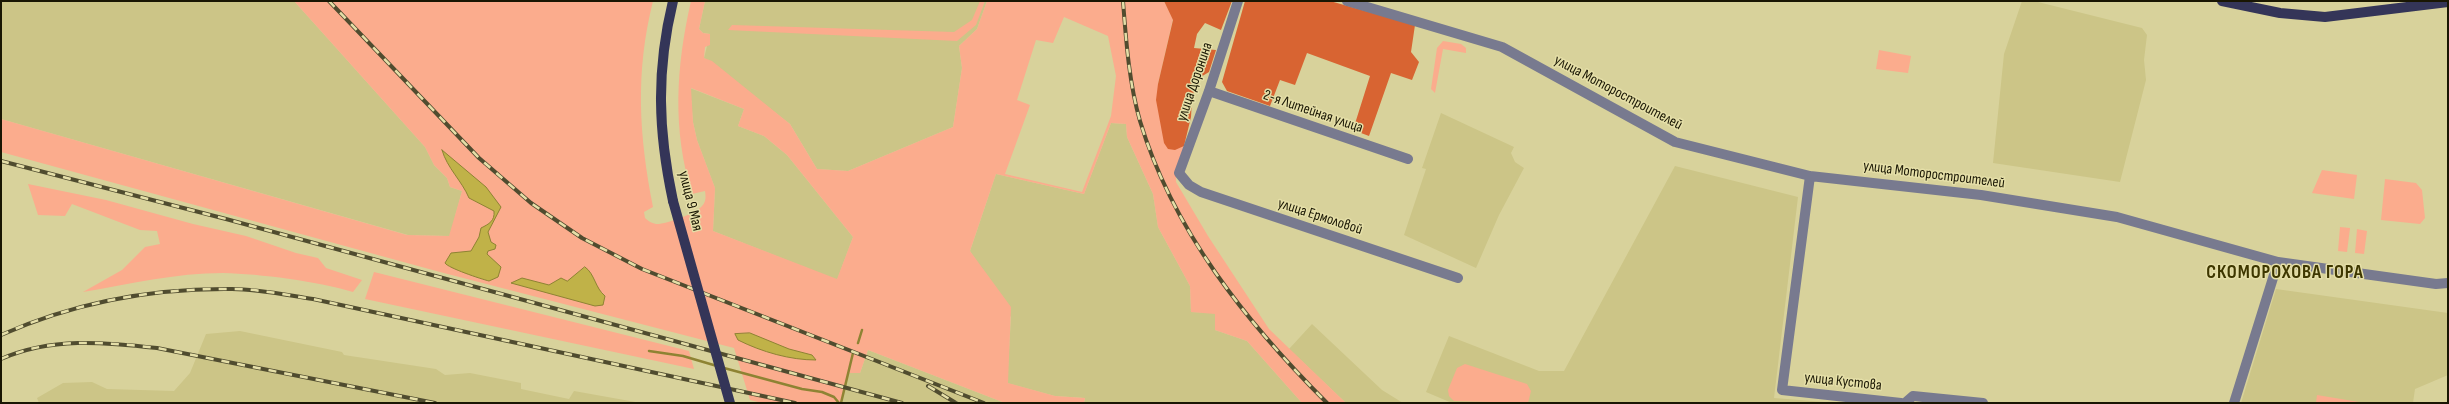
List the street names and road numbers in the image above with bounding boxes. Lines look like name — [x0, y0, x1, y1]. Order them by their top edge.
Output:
street label: улица Доронина — [1173, 40, 1217, 124]
street label: улица Моторостроителей — [1551, 52, 1685, 134]
street label: 2-я Литейная улица — [1261, 87, 1365, 137]
street label: улица Моторостроителей — [1862, 157, 2006, 193]
street label: улица 9 Мая — [674, 169, 706, 233]
street label: улица Ермоловой — [1275, 195, 1365, 239]
street label: улица Кустова — [1803, 369, 1883, 395]

